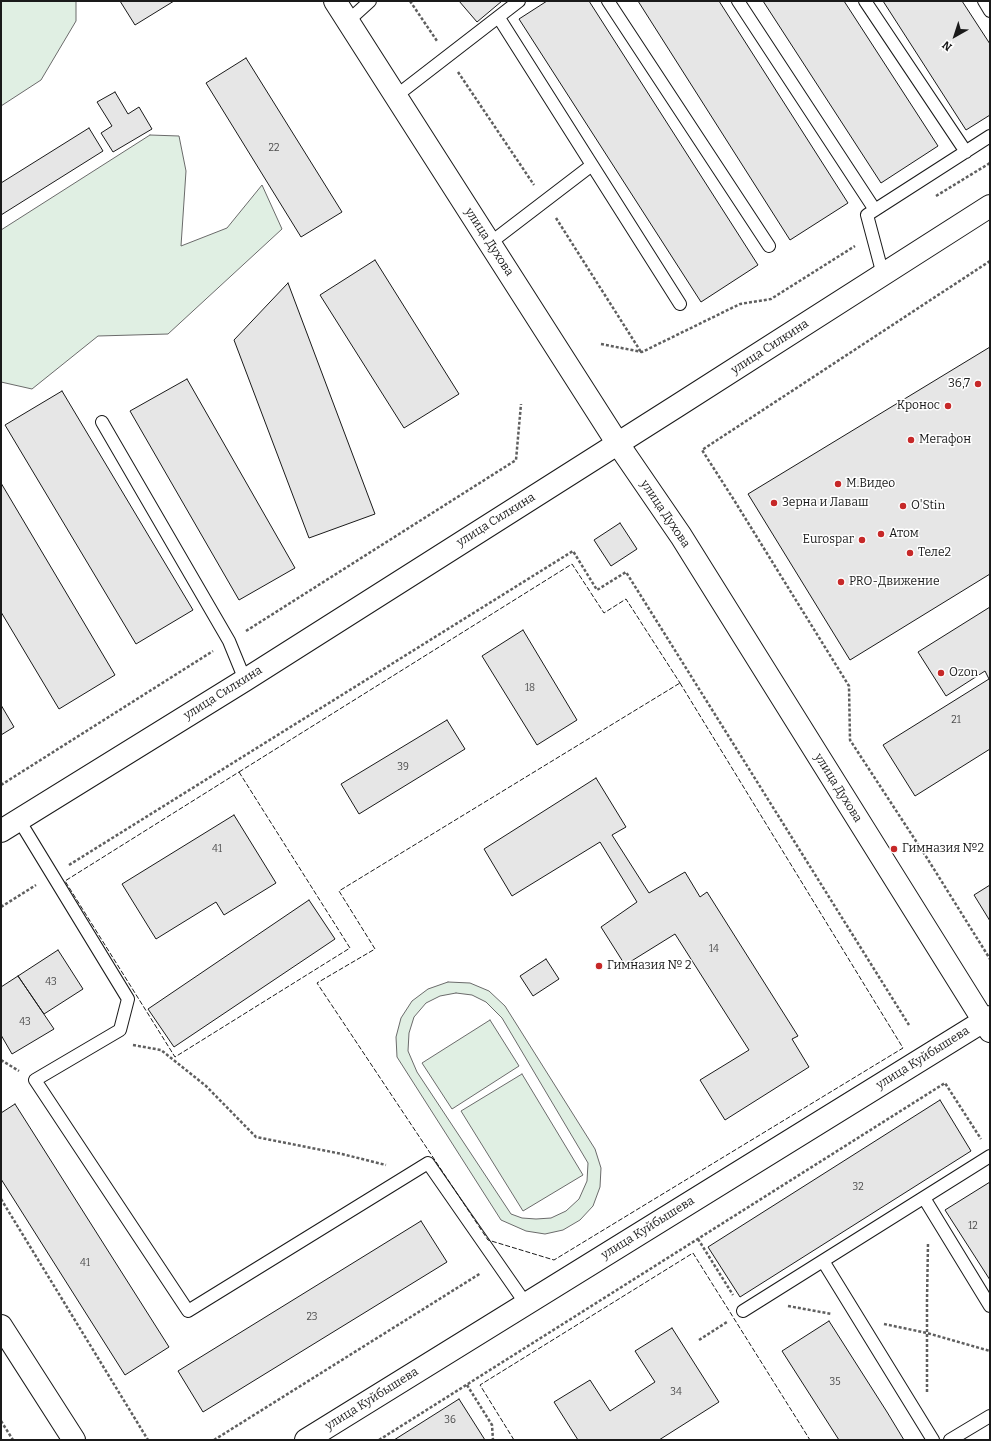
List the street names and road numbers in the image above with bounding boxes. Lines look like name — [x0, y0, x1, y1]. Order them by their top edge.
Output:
street label: улица Духова — [462, 205, 516, 279]
street label: улица Силкина — [729, 317, 811, 377]
street label: улица Духова — [637, 477, 693, 551]
street label: улица Силкина — [454, 490, 538, 550]
street label: улица Силкина — [181, 663, 265, 723]
street label: улица Духова — [811, 751, 865, 825]
street label: улица Куйбышева — [874, 1024, 972, 1092]
street label: улица Куйбышева — [599, 1194, 697, 1262]
street label: улица Куйбышева — [323, 1365, 421, 1433]

